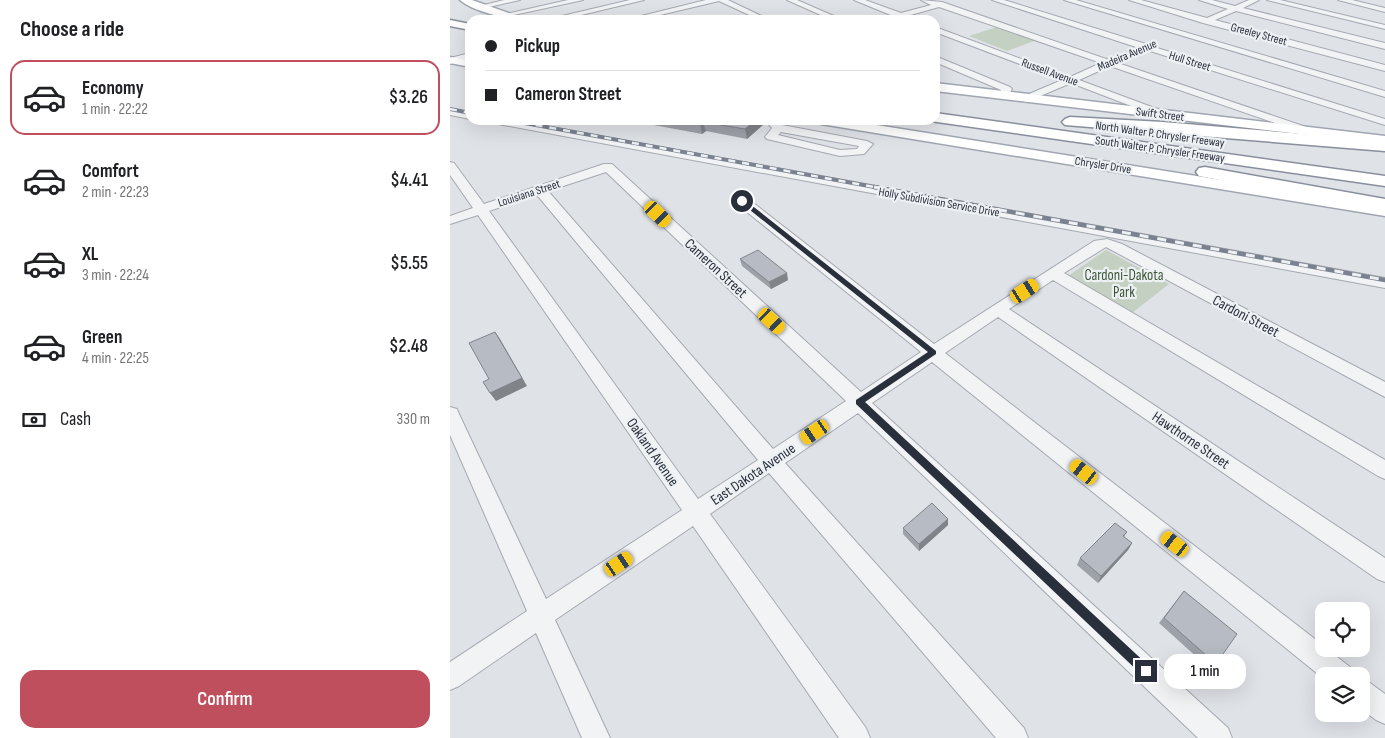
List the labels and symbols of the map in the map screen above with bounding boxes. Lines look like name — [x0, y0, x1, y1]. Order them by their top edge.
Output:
street label: Greeley Street — [1229, 20, 1289, 49]
street label: Madeira Avenue — [1095, 36, 1159, 75]
street label: Hull Street — [1167, 48, 1213, 75]
street label: Russell Avenue — [1019, 55, 1081, 90]
street label: Swift Street — [1135, 104, 1185, 125]
street label: North Walter P. Chrysler Freeway — [1094, 118, 1226, 151]
street label: South Walter P. Chrysler Freeway — [1094, 133, 1226, 166]
street label: Chrysler Drive — [1074, 154, 1132, 177]
street label: Louisiana Street — [496, 176, 563, 211]
street label: Holly Subdivision Service Drive — [877, 184, 1001, 221]
route start — [731, 190, 753, 212]
car — [642, 198, 674, 230]
street label: Cameron Street — [680, 234, 751, 303]
park label: Cardoni-Dakota Park — [1084, 266, 1164, 302]
car — [1008, 277, 1041, 305]
street label: Cardoni Street — [1209, 291, 1283, 342]
car — [755, 305, 788, 337]
street label: Hawthorne Street — [1148, 407, 1234, 474]
street label: Oakland Avenue — [622, 414, 683, 490]
car — [798, 417, 831, 447]
street label: East Dakota Avenue — [707, 439, 799, 510]
car — [1067, 457, 1100, 487]
car — [1158, 529, 1191, 559]
car — [602, 549, 635, 579]
callout: 1 min — [1164, 654, 1246, 688]
route end — [1135, 660, 1157, 682]

